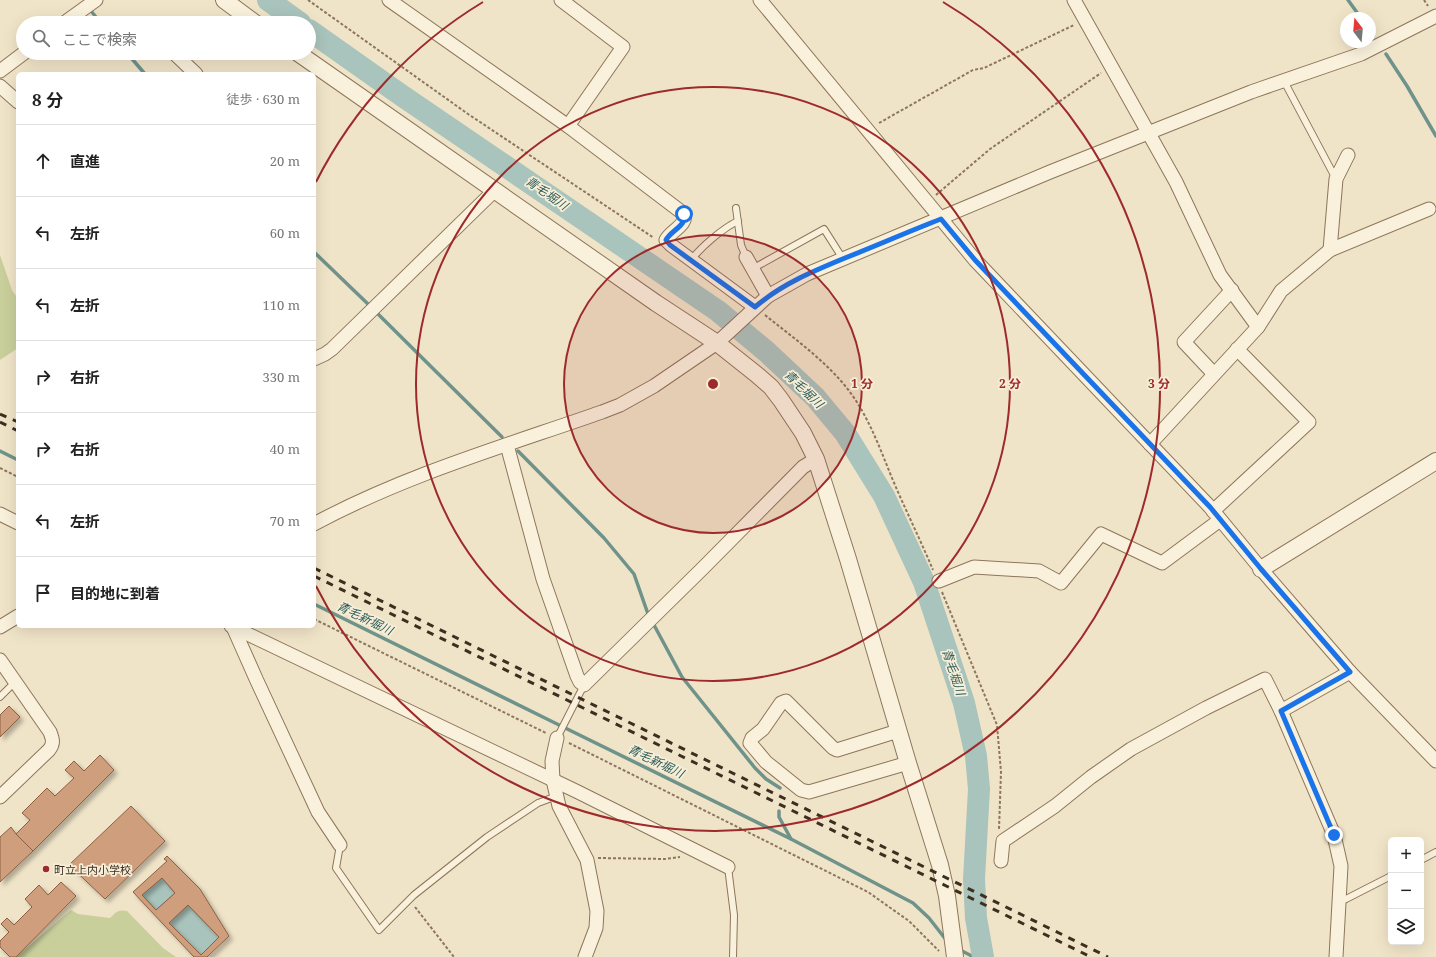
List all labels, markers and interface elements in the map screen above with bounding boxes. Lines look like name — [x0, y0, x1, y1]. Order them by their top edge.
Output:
north arrow — [1340, 12, 1376, 48]
search box — [16, 16, 316, 60]
icon: search — [30, 27, 52, 49]
text: ここで検索 — [62, 29, 137, 49]
text: 8 分 — [32, 88, 63, 111]
text: 徒歩 · 630 m — [227, 90, 300, 108]
icon: ahead — [32, 150, 54, 172]
text: 直進 — [70, 151, 100, 171]
text: 20 m — [270, 152, 300, 170]
water label: 青毛堀川 — [522, 172, 573, 215]
route start — [675, 205, 693, 223]
icon: left — [32, 222, 54, 244]
text: 左折 — [70, 223, 100, 243]
text: 60 m — [270, 224, 300, 242]
icon: left — [32, 294, 54, 316]
text: 左折 — [70, 295, 100, 315]
text: 110 m — [263, 296, 300, 314]
icon: right — [32, 366, 54, 388]
water label: 青毛堀川 — [781, 366, 829, 413]
text: 右折 — [70, 367, 100, 387]
text: 330 m — [263, 368, 300, 386]
text: 1 分 — [851, 375, 873, 392]
text: 2 分 — [999, 375, 1021, 392]
text: 3 分 — [1148, 375, 1170, 392]
centre of rings — [706, 377, 720, 391]
icon: right — [32, 438, 54, 460]
text: 右折 — [70, 439, 100, 459]
text: 40 m — [270, 440, 300, 458]
icon: left — [32, 510, 54, 532]
text: 左折 — [70, 511, 100, 531]
text: 70 m — [270, 512, 300, 530]
icon: arrive — [32, 582, 54, 604]
text: 目的地に到着 — [70, 583, 160, 603]
water label: 青毛新堀川 — [334, 597, 397, 640]
water label: 青毛堀川 — [938, 647, 970, 699]
water label: 青毛新堀川 — [625, 740, 688, 783]
route end — [1325, 826, 1343, 844]
map controls — [1388, 837, 1424, 945]
button: + — [1388, 837, 1424, 873]
place label: 町立上内小学校 — [54, 862, 131, 877]
marker: 町立上内小学校 — [41, 864, 51, 874]
button: − — [1388, 873, 1424, 909]
button: layers — [1388, 909, 1424, 945]

